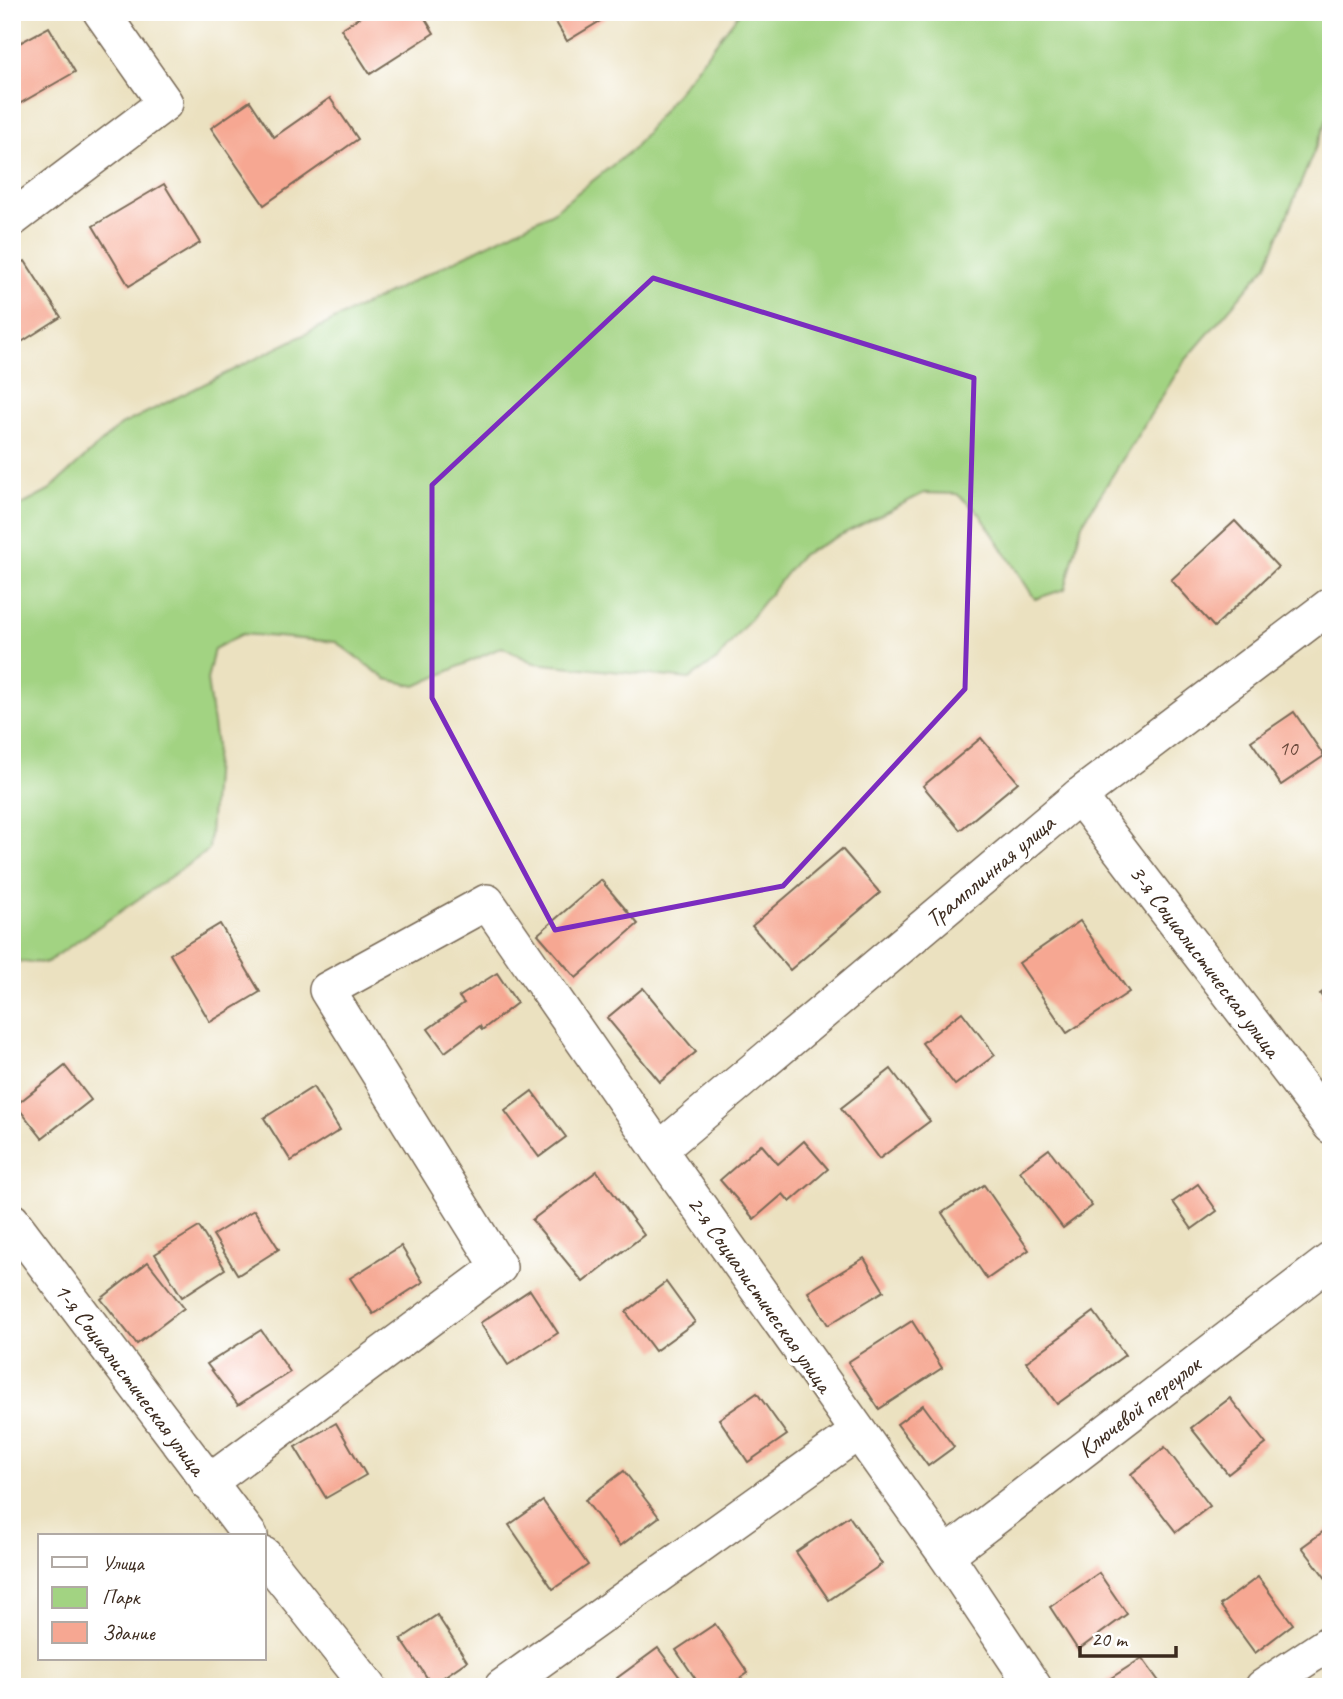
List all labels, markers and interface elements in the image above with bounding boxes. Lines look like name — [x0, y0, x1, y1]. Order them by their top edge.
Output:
house number: 10 — [1279, 735, 1299, 761]
street label: Трамплинная улица — [919, 807, 1062, 934]
street label: 3-я Социалистическая улица — [1123, 859, 1289, 1065]
street label: 2-я Социалистическая улица — [681, 1190, 841, 1400]
street label: 1-я Социалистическая улица — [48, 1277, 214, 1483]
street label: Ключевой переулок — [1072, 1348, 1208, 1464]
legend — [38, 1534, 266, 1660]
text: Улица — [102, 1550, 145, 1576]
text: Парк — [102, 1584, 142, 1610]
scale bar — [1080, 1615, 1177, 1659]
text: Здание — [102, 1620, 156, 1646]
text: 20 m — [1091, 1626, 1129, 1652]

